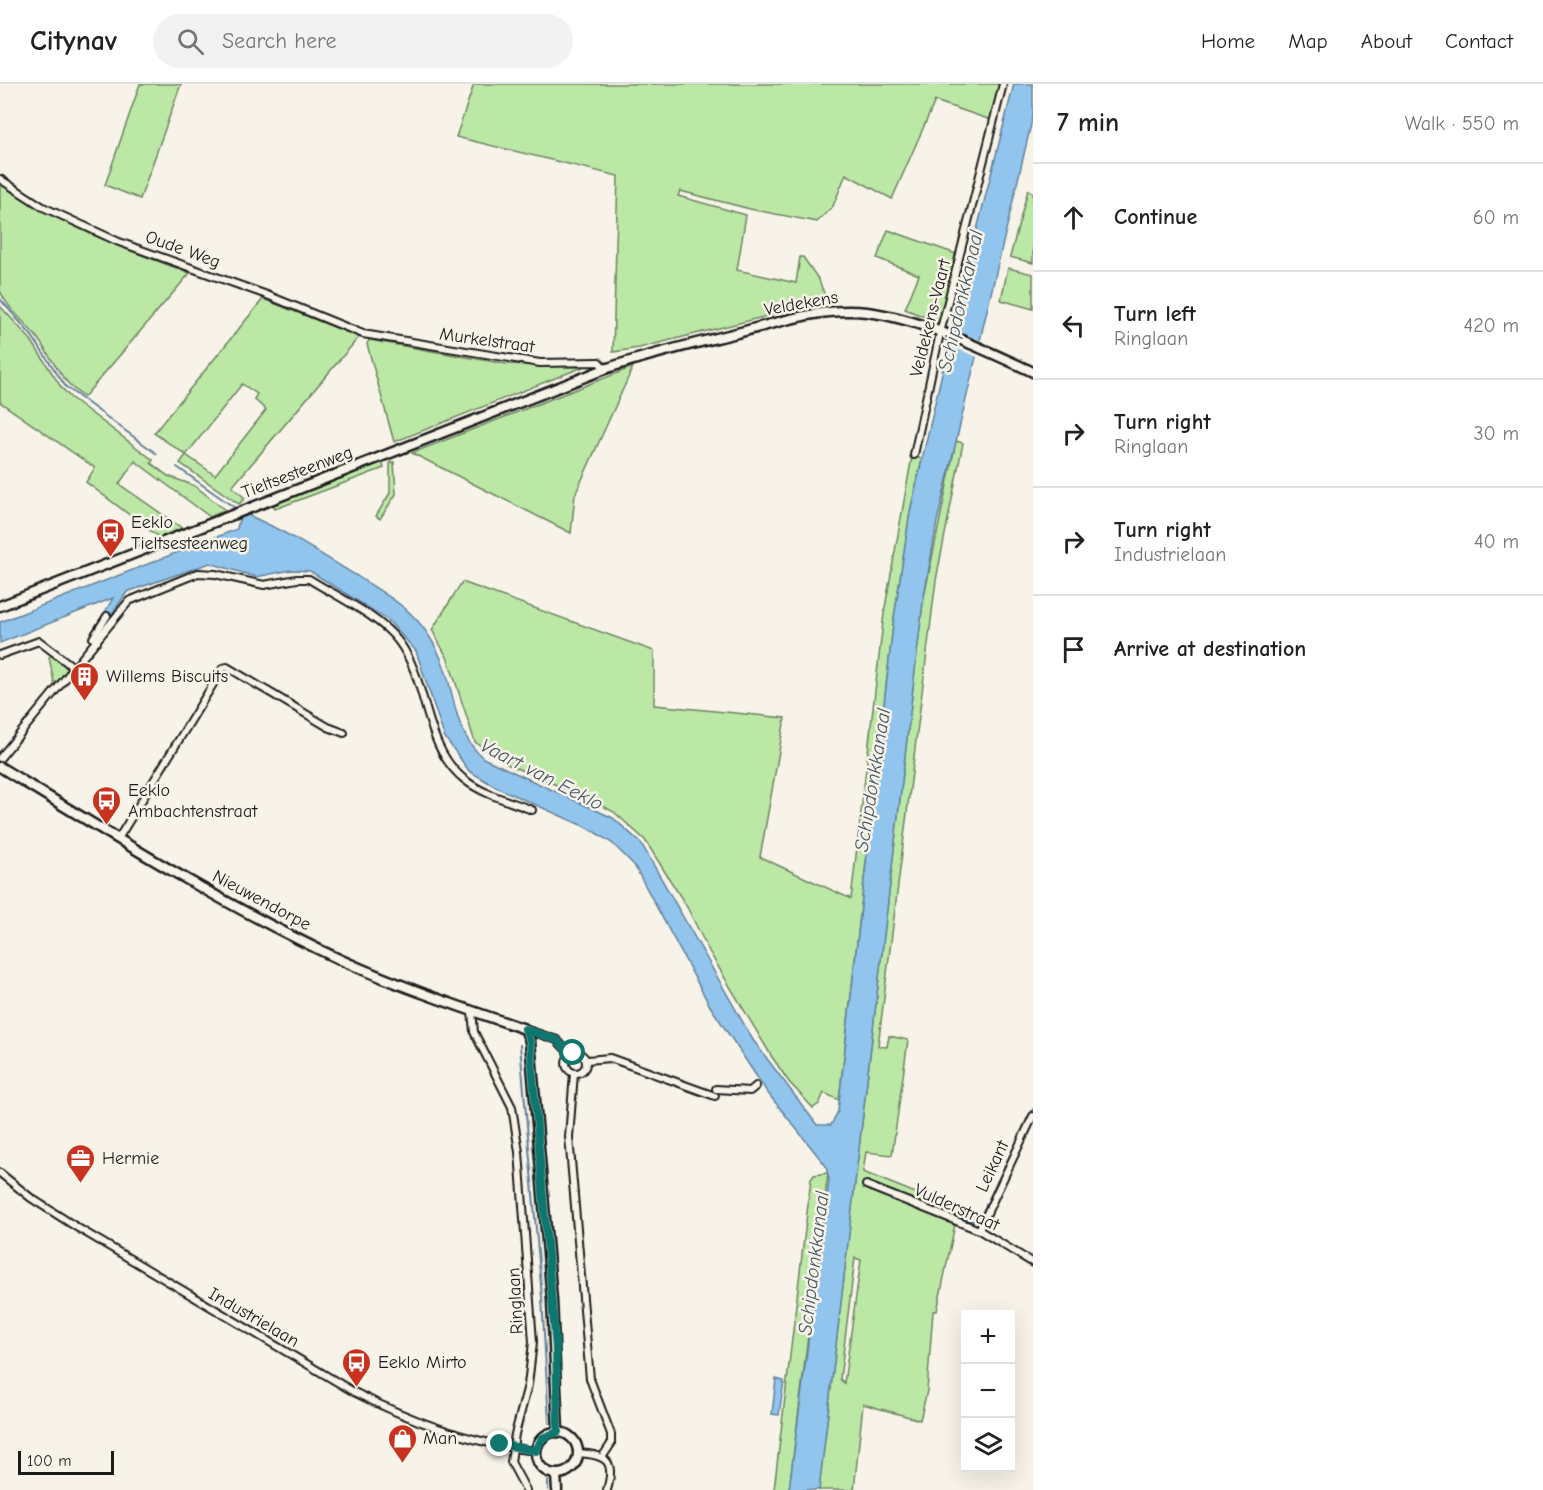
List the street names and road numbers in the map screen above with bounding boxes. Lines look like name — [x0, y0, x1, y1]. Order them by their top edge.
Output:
street label: Oude Weg — [142, 226, 223, 273]
street label: Veldekens-Vaart — [906, 256, 955, 379]
street label: Veldekens — [762, 287, 840, 320]
street label: Murkelstraat — [438, 323, 537, 358]
street label: Tieltsesteenweg — [239, 442, 356, 503]
street label: Nieuwendorpe — [209, 866, 315, 935]
street label: Leikant — [971, 1136, 1014, 1195]
street label: Vulderstraat — [911, 1179, 1003, 1236]
street label: Ringlaan — [503, 1267, 528, 1335]
street label: Industrielaan — [205, 1283, 303, 1352]

